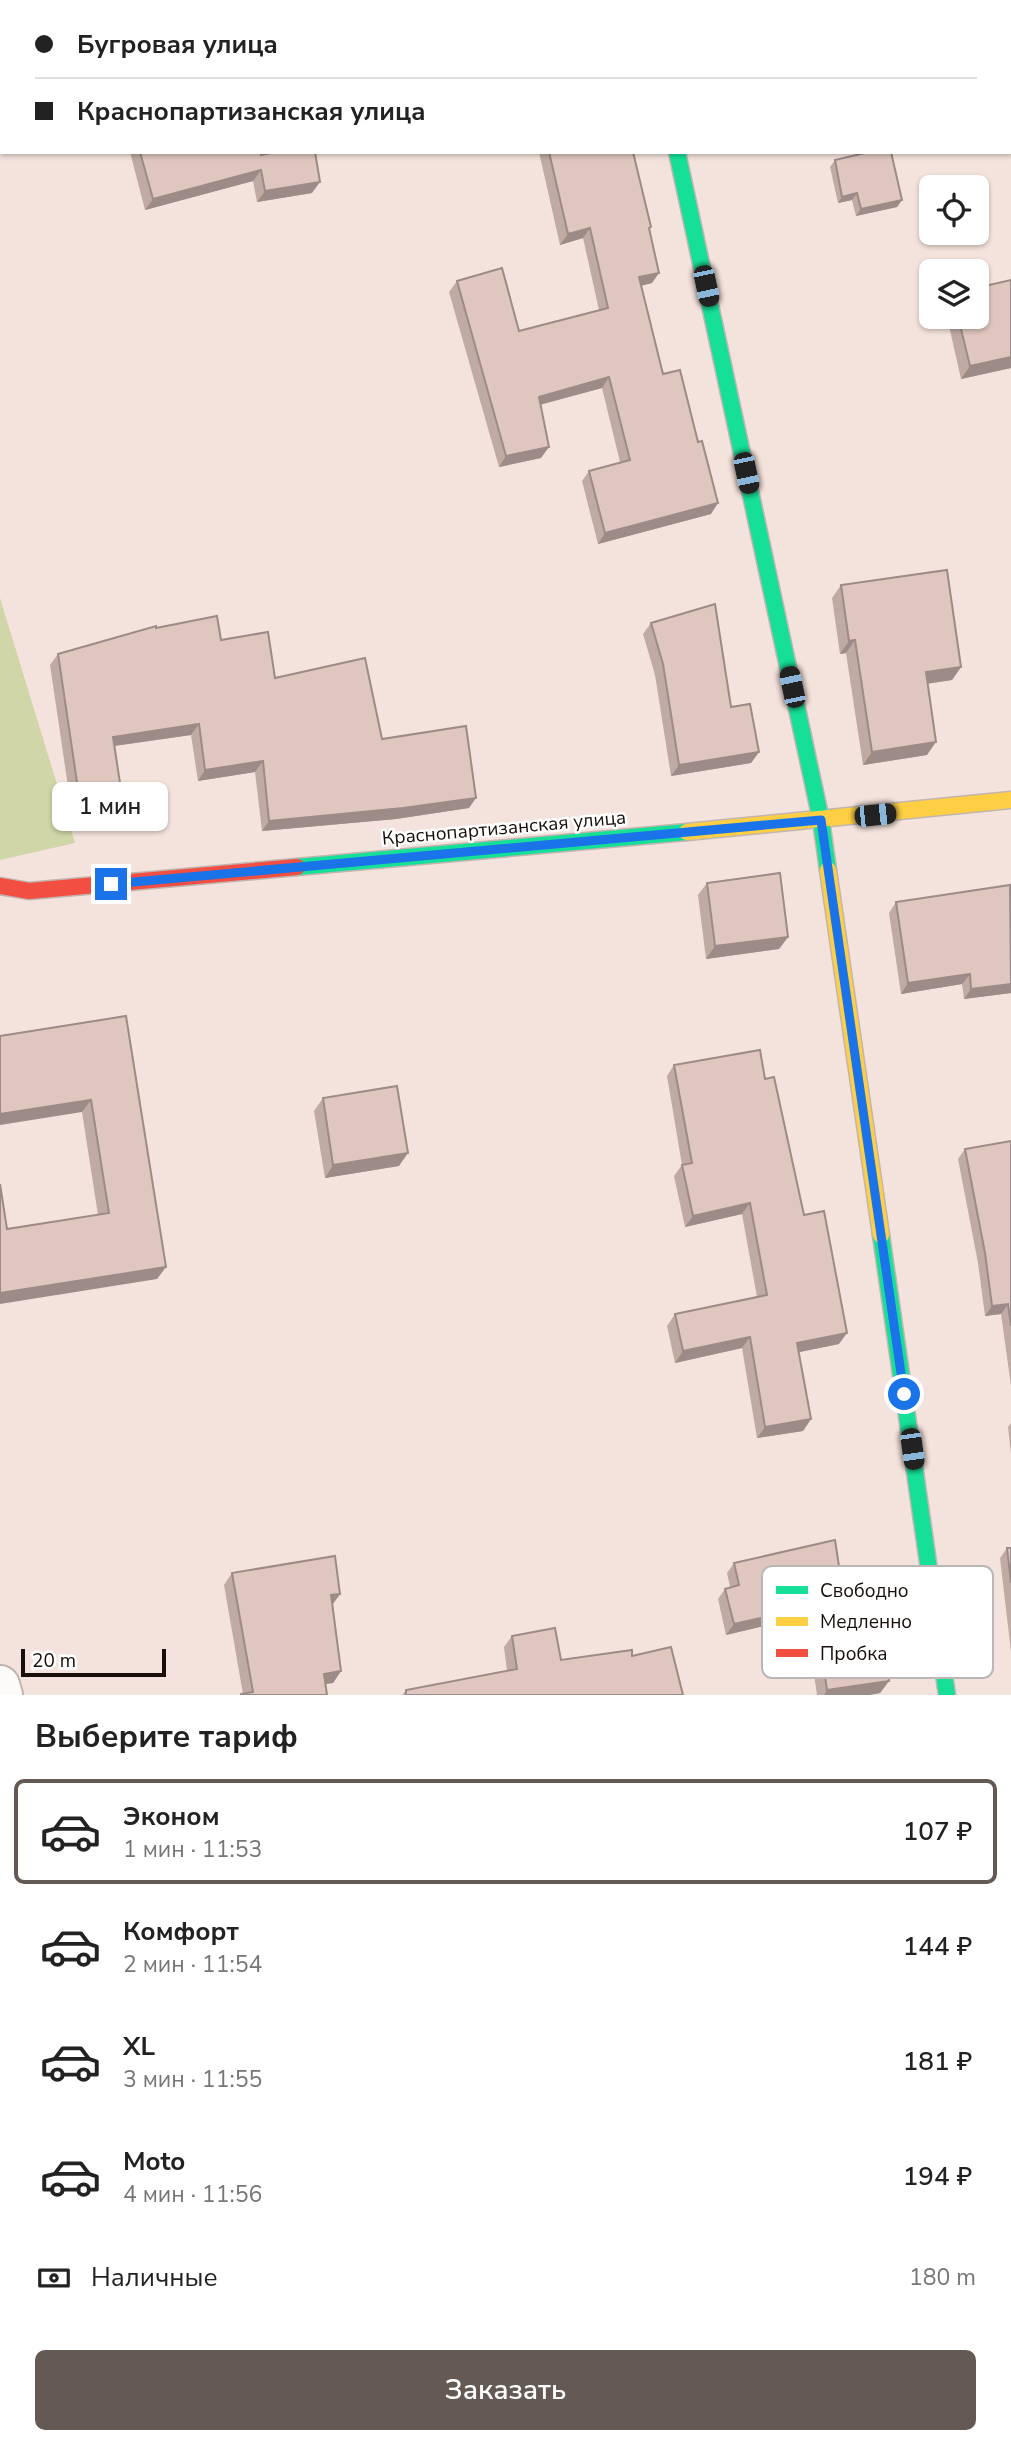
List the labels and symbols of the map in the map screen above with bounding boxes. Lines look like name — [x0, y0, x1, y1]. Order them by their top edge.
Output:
car — [692, 263, 721, 309]
car — [732, 450, 761, 496]
car — [778, 664, 807, 710]
callout: 1 мин — [53, 782, 169, 832]
car — [854, 802, 897, 828]
street label: Краснопартизанская улица — [381, 804, 627, 852]
route end — [95, 868, 127, 900]
route start — [888, 1378, 920, 1410]
car — [899, 1427, 926, 1471]
legend — [762, 1566, 993, 1678]
text: Свободно — [820, 1578, 909, 1604]
text: Медленно — [820, 1609, 912, 1635]
text: Пробка — [820, 1641, 887, 1667]
scale bar — [21, 1646, 166, 1678]

